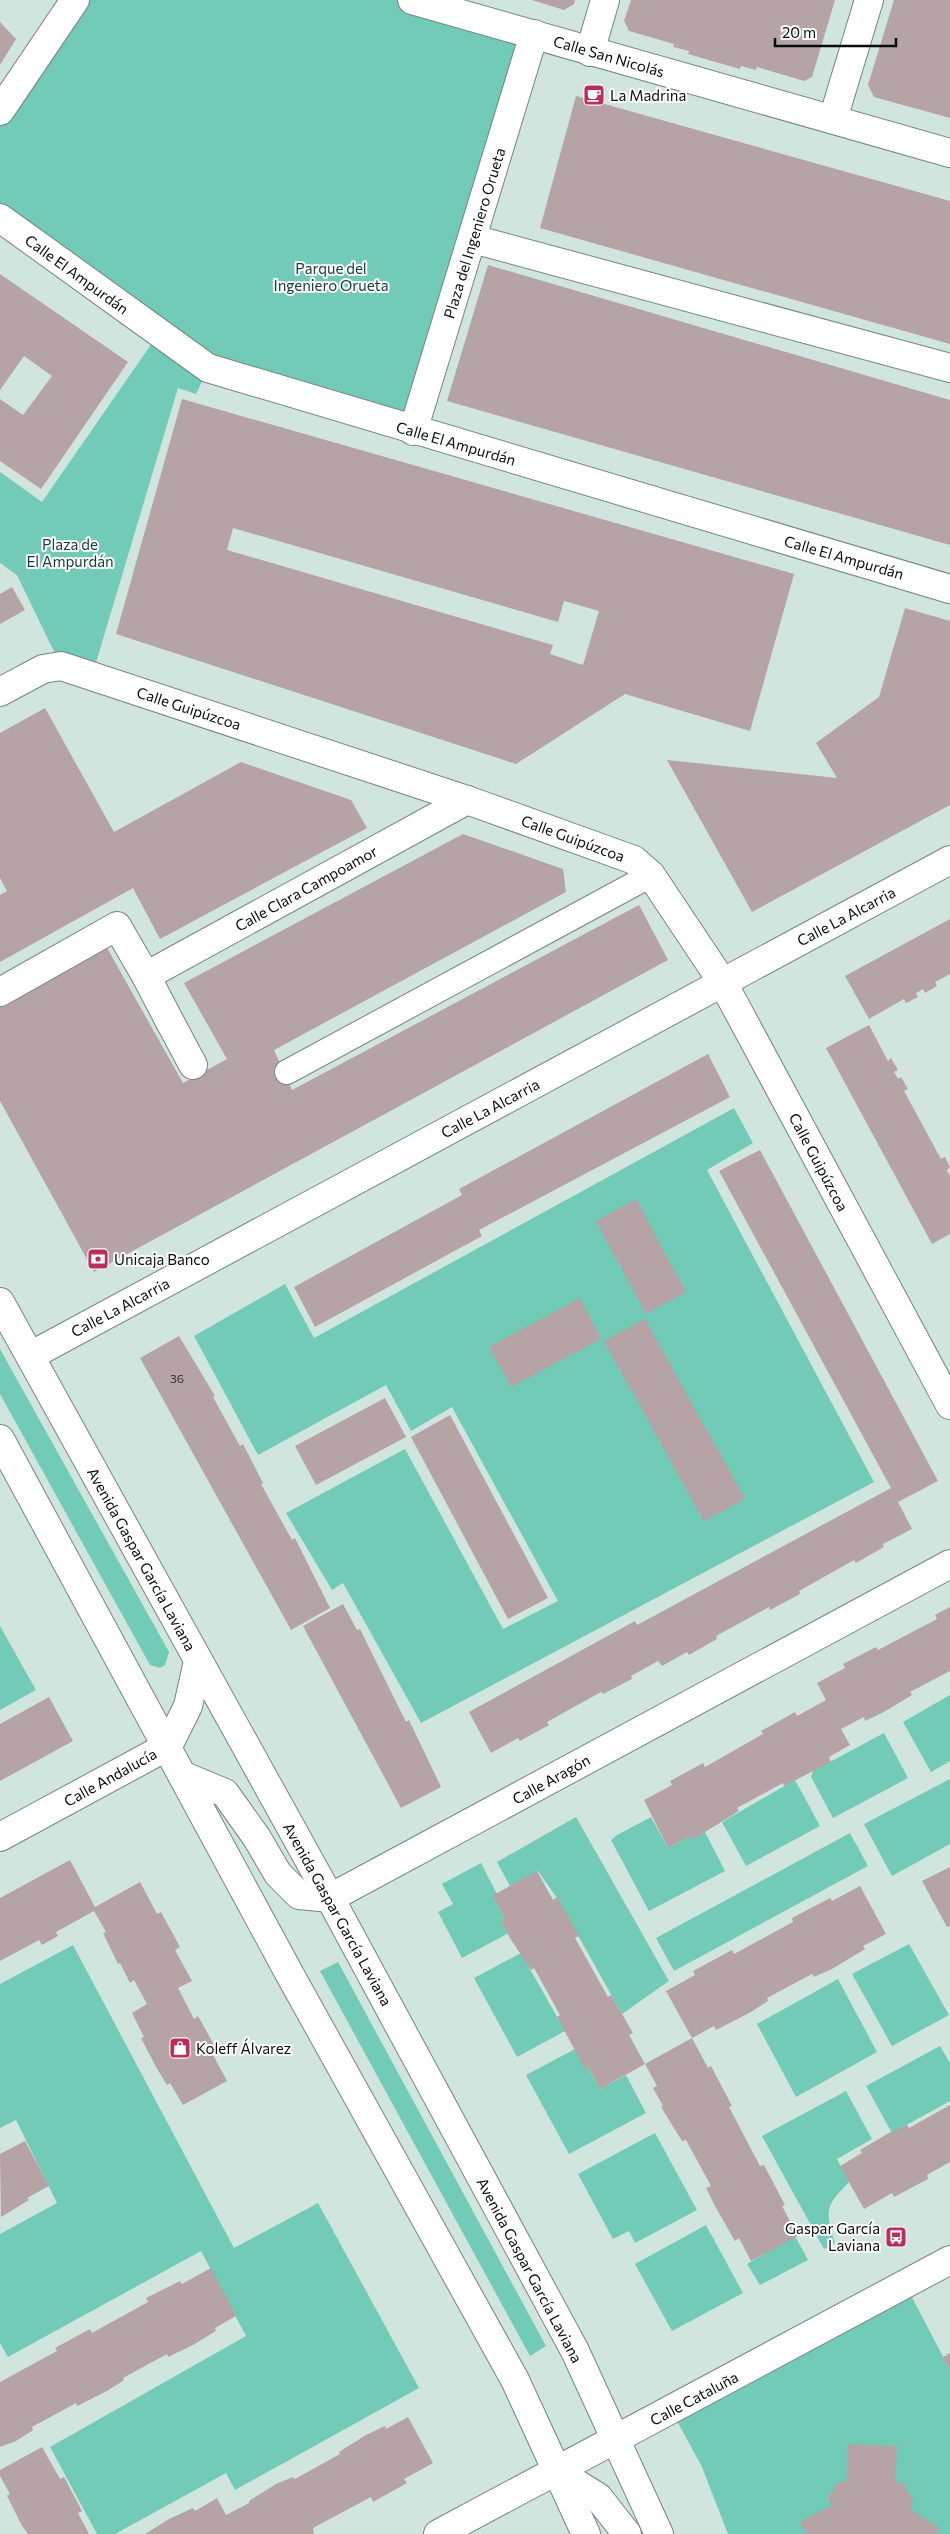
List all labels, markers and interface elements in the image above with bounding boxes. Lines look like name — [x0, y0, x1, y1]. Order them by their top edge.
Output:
scale bar — [775, 15, 896, 47]
text: 20 m — [782, 23, 816, 41]
street label: Calle San Nicolás — [551, 32, 667, 80]
cafe icon: La Madrina — [582, 83, 606, 107]
place label: La Madrina — [610, 86, 686, 104]
street label: Plaza del Ingeniero Orueta — [439, 145, 509, 321]
street label: Calle El Ampurdán — [22, 230, 132, 318]
park label: Parque del Ingeniero Orueta — [273, 259, 389, 294]
street label: Calle El Ampurdán — [394, 417, 518, 469]
street label: Calle El Ampurdán — [782, 531, 906, 583]
park label: Plaza de El Ampurdán — [26, 535, 114, 570]
street label: Calle Guipúzcoa — [135, 683, 243, 733]
street label: Calle Guipúzcoa — [519, 811, 627, 865]
street label: Calle Clara Campoamor — [232, 841, 380, 935]
street label: Calle La Alcarria — [794, 882, 898, 950]
street label: Calle La Alcarria — [438, 1074, 542, 1142]
street label: Calle Guipúzcoa — [786, 1110, 852, 1214]
bank icon: Unicaja Banco — [86, 1247, 110, 1271]
place label: Unicaja Banco — [114, 1250, 210, 1268]
street label: Calle La Alcarria — [68, 1273, 172, 1341]
house number: 36 — [170, 1371, 184, 1385]
street label: Avenida Gaspar García Laviana — [84, 1464, 200, 1654]
street label: Calle Andalucía — [60, 1744, 160, 1810]
street label: Calle Aragón — [509, 1750, 593, 1808]
street label: Avenida Gaspar García Laviana — [280, 1819, 396, 2009]
shop icon: Koleff Álvarez — [168, 2036, 192, 2060]
place label: Koleff Álvarez — [196, 2038, 291, 2057]
street label: Avenida Gaspar García Laviana — [473, 2174, 587, 2366]
place label: Gaspar García Laviana — [785, 2219, 880, 2254]
bus stop icon: Gaspar García Laviana — [884, 2225, 908, 2249]
street label: Calle Cataluña — [647, 2367, 741, 2429]

